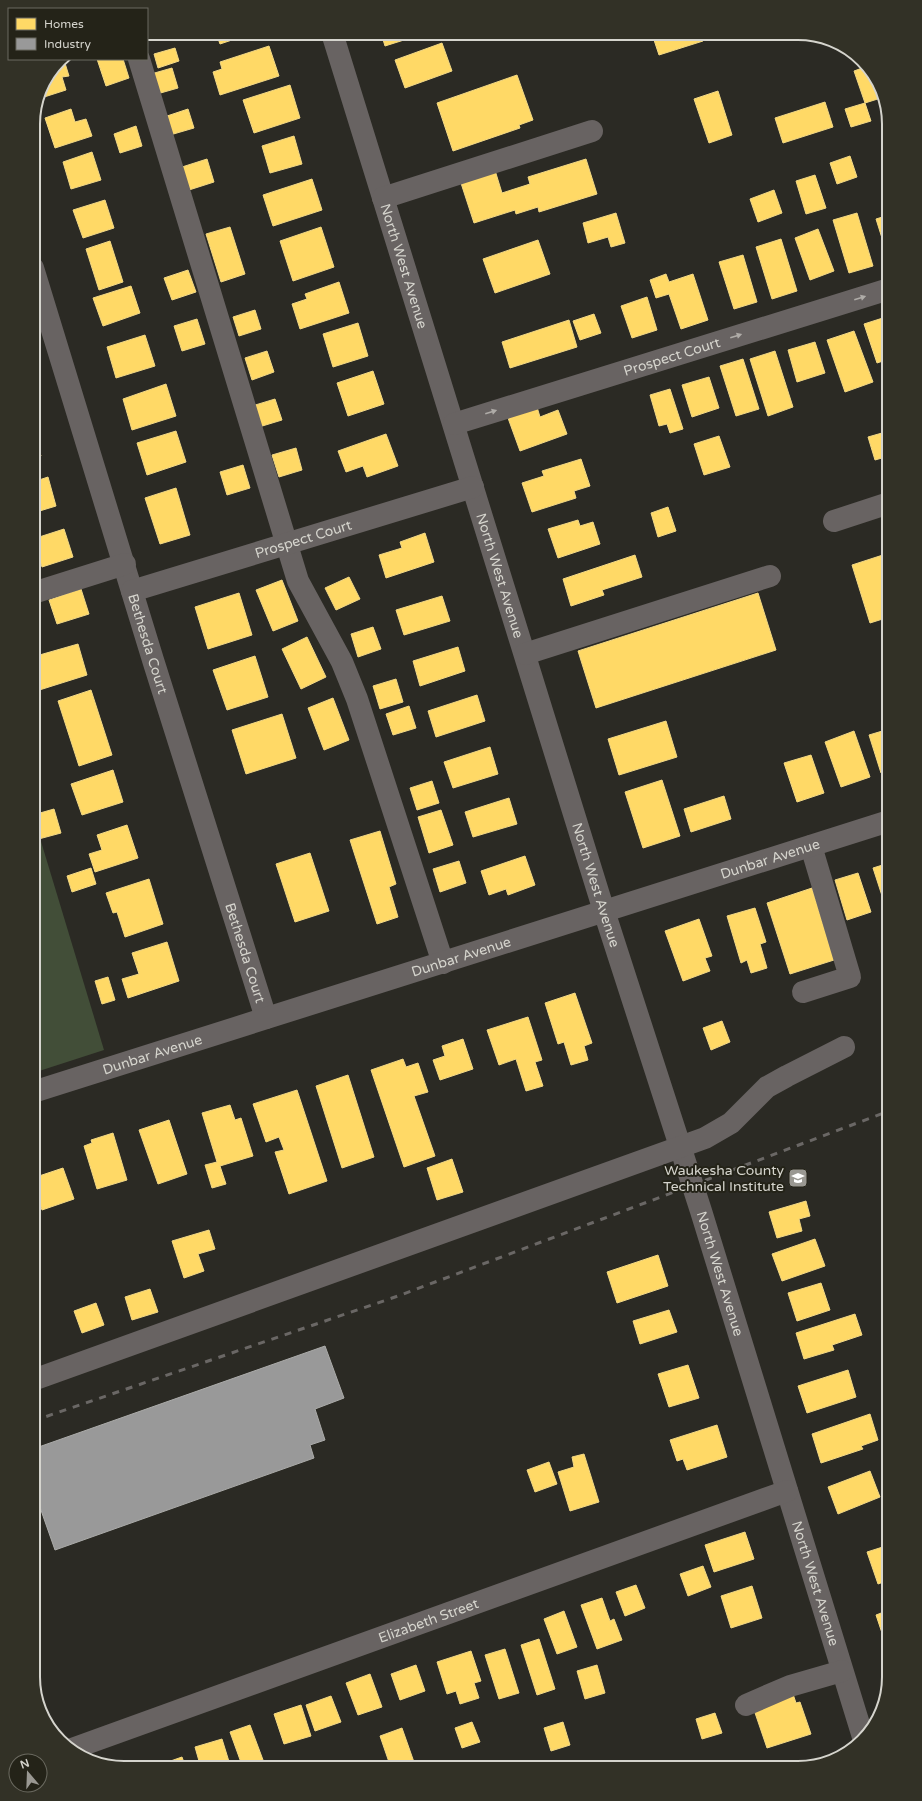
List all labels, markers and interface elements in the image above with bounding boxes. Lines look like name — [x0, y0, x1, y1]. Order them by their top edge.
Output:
legend — [8, 8, 148, 60]
text: Homes — [44, 17, 84, 31]
text: Industry — [44, 37, 91, 51]
street label: North West Avenue — [376, 202, 431, 331]
one-way arrow — [854, 295, 866, 301]
one-way arrow — [730, 333, 742, 339]
street label: Prospect Court — [622, 334, 723, 380]
one-way arrow — [485, 409, 497, 415]
street label: North West Avenue — [472, 511, 527, 640]
street label: Prospect Court — [253, 516, 354, 562]
street label: Bethesda Court — [124, 592, 171, 697]
street label: North West Avenue — [568, 821, 623, 950]
street label: Dunbar Avenue — [718, 835, 822, 883]
street label: Bethesda Court — [221, 901, 269, 1006]
street label: Dunbar Avenue — [409, 933, 513, 981]
street label: Dunbar Avenue — [100, 1031, 204, 1078]
place label: Waukesha County Technical Institute — [663, 1162, 784, 1195]
school or university icon: Waukesha County Technical Institute — [787, 1167, 809, 1189]
street label: North West Avenue — [693, 1209, 747, 1338]
street label: North West Avenue — [788, 1519, 842, 1648]
street label: Elizabeth Street — [376, 1595, 481, 1647]
north arrow — [8, 1753, 48, 1793]
text: N — [19, 1756, 31, 1772]

